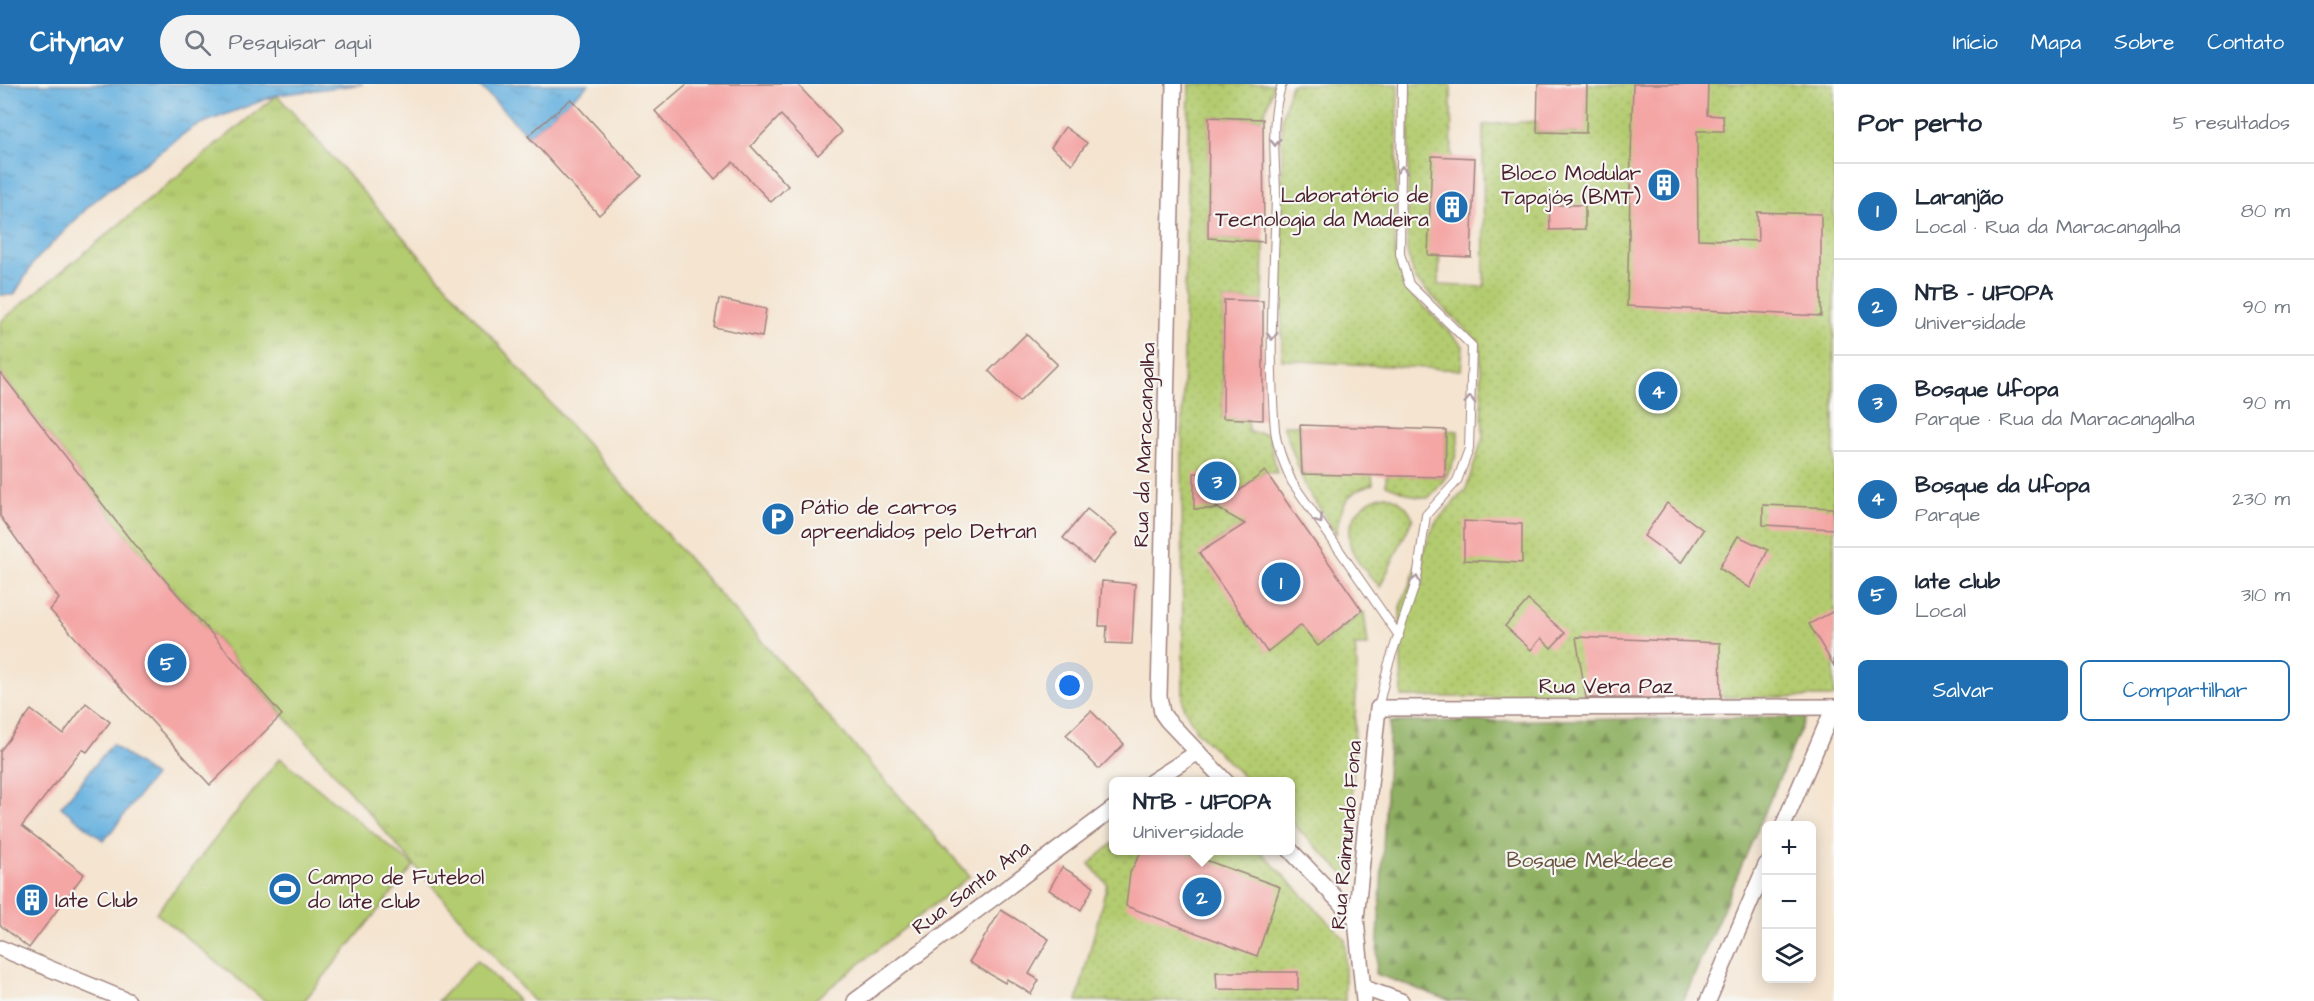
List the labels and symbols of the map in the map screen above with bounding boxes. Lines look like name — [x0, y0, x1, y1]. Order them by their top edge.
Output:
one-way arrow — [1268, 137, 1281, 146]
place label: Bloco Modular Tapajós (BMT) — [1501, 159, 1641, 213]
one-way arrow — [1396, 165, 1408, 174]
building icon: Bloco Modular Tapajós (BMT) — [1646, 167, 1682, 203]
place label: Laboratório de Tecnologia da Madeira — [1215, 181, 1429, 236]
building icon: Laboratório de Tecnologia da Madeira — [1434, 189, 1470, 225]
one-way arrow — [1266, 332, 1279, 341]
street label: Rua da Maracangalha — [1126, 342, 1165, 548]
pin: 4 — [1638, 368, 1678, 414]
one-way arrow — [1464, 396, 1477, 405]
pin: 3 — [1198, 458, 1236, 504]
place label: Pátio de carros apreendidos pelo Detran — [801, 493, 1036, 547]
parking icon: Pátio de carros apreendidos pelo Detran — [760, 501, 796, 537]
one-way arrow — [1311, 514, 1322, 525]
pin: 1 — [1262, 560, 1300, 604]
one-way arrow — [1409, 575, 1422, 585]
pin: 5 — [148, 640, 186, 686]
your location — [1055, 671, 1084, 700]
street label: Rua Vera Paz — [1539, 672, 1674, 701]
street label: Rua Raimundo Fona — [1324, 739, 1369, 931]
street label: Rua Santa Ana — [906, 833, 1037, 942]
park label: Bosque Mekdece — [1507, 846, 1673, 875]
place label: Campo de Futebol do Iate club — [308, 863, 484, 916]
sports icon: Campo de Futebol do Iate club — [267, 871, 303, 907]
pin: 2 — [1182, 874, 1222, 920]
building icon: Iate Club — [14, 882, 50, 918]
place label: Iate Club — [55, 886, 138, 915]

